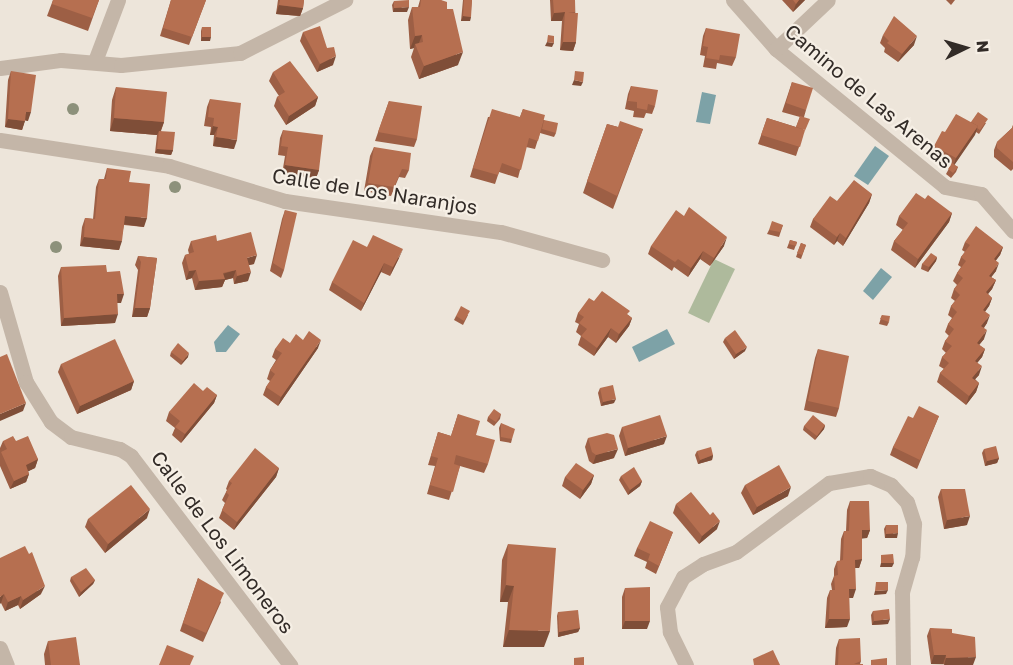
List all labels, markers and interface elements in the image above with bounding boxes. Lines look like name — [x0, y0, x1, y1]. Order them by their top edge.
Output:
north arrow — [935, 18, 995, 78]
street label: Camino de Las Arenas — [780, 19, 958, 173]
text: N — [972, 39, 993, 53]
street label: Calle de Los Naranjos — [271, 163, 479, 219]
street label: Calle de Los Limoneros — [147, 446, 299, 638]

